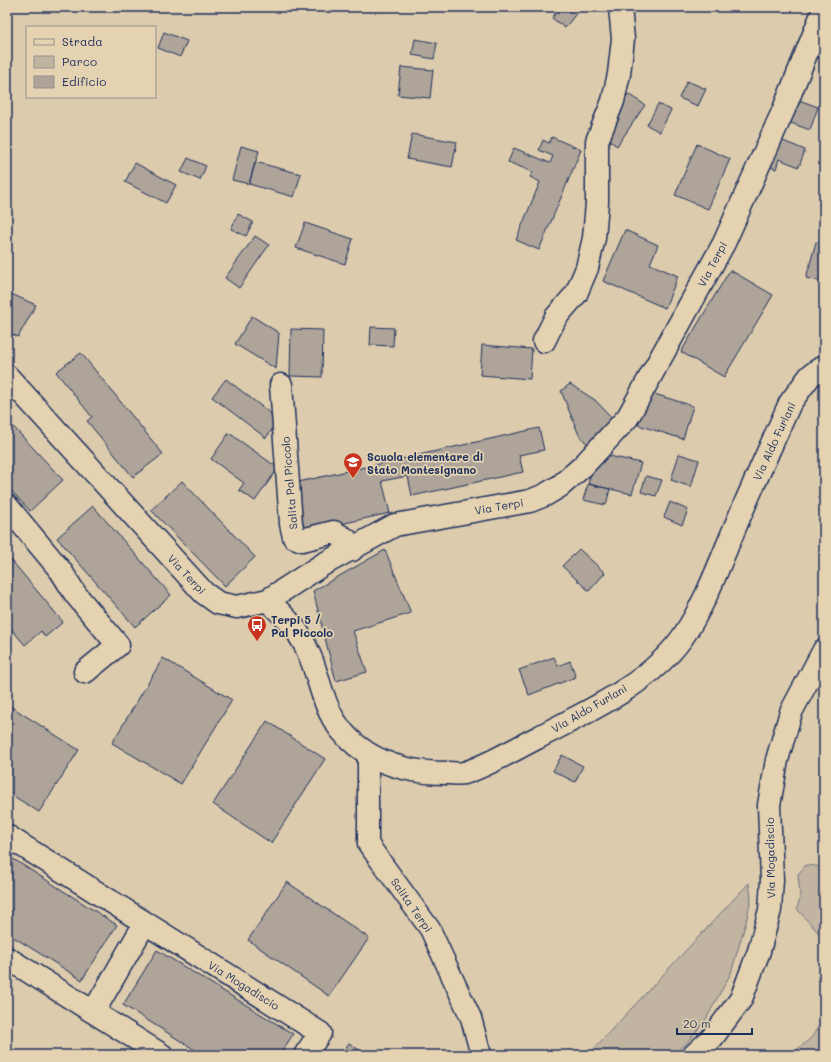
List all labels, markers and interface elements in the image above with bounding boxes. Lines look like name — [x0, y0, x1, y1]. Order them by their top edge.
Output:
legend — [26, 26, 156, 98]
text: Strada — [62, 33, 103, 49]
text: Parco — [62, 53, 97, 69]
text: Edificio — [62, 73, 106, 89]
street label: Via Terpi — [694, 239, 730, 289]
street label: Via Aldo Furlani — [749, 399, 799, 483]
street label: Salita Pal Piccolo — [277, 436, 301, 530]
place label: Scuola elementare di Stato Montesignano — [367, 449, 483, 477]
school or university icon: Scuola elementare di Stato Montesignano — [342, 451, 364, 479]
street label: Via Terpi — [473, 494, 525, 518]
street label: Via Terpi — [165, 551, 209, 597]
place label: Terpi 5 / Pal Piccolo — [271, 612, 333, 640]
bus stop icon: Terpi 5 / Pal Piccolo — [246, 614, 268, 642]
street label: Via Aldo Furlani — [548, 680, 630, 736]
street label: Via Mogadiscio — [762, 817, 778, 899]
street label: Salita Terpi — [388, 875, 436, 935]
street label: Via Mogadiscio — [206, 957, 283, 1013]
scale bar — [677, 1010, 752, 1036]
text: 20 m — [683, 1015, 711, 1031]

